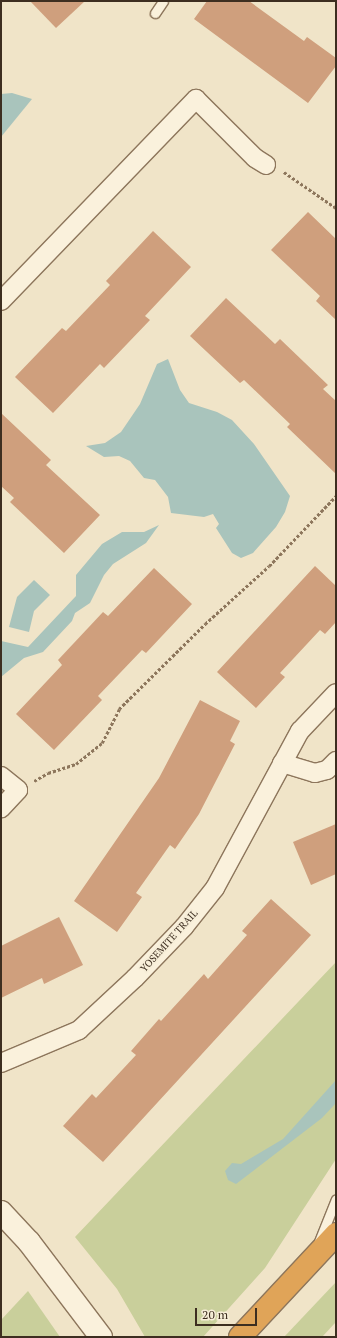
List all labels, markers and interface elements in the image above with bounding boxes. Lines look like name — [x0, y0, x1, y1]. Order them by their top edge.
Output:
street label: YOSEMITE TRAIL — [138, 907, 200, 975]
scale bar — [197, 1300, 259, 1326]
text: 20 m — [202, 1307, 228, 1322]

